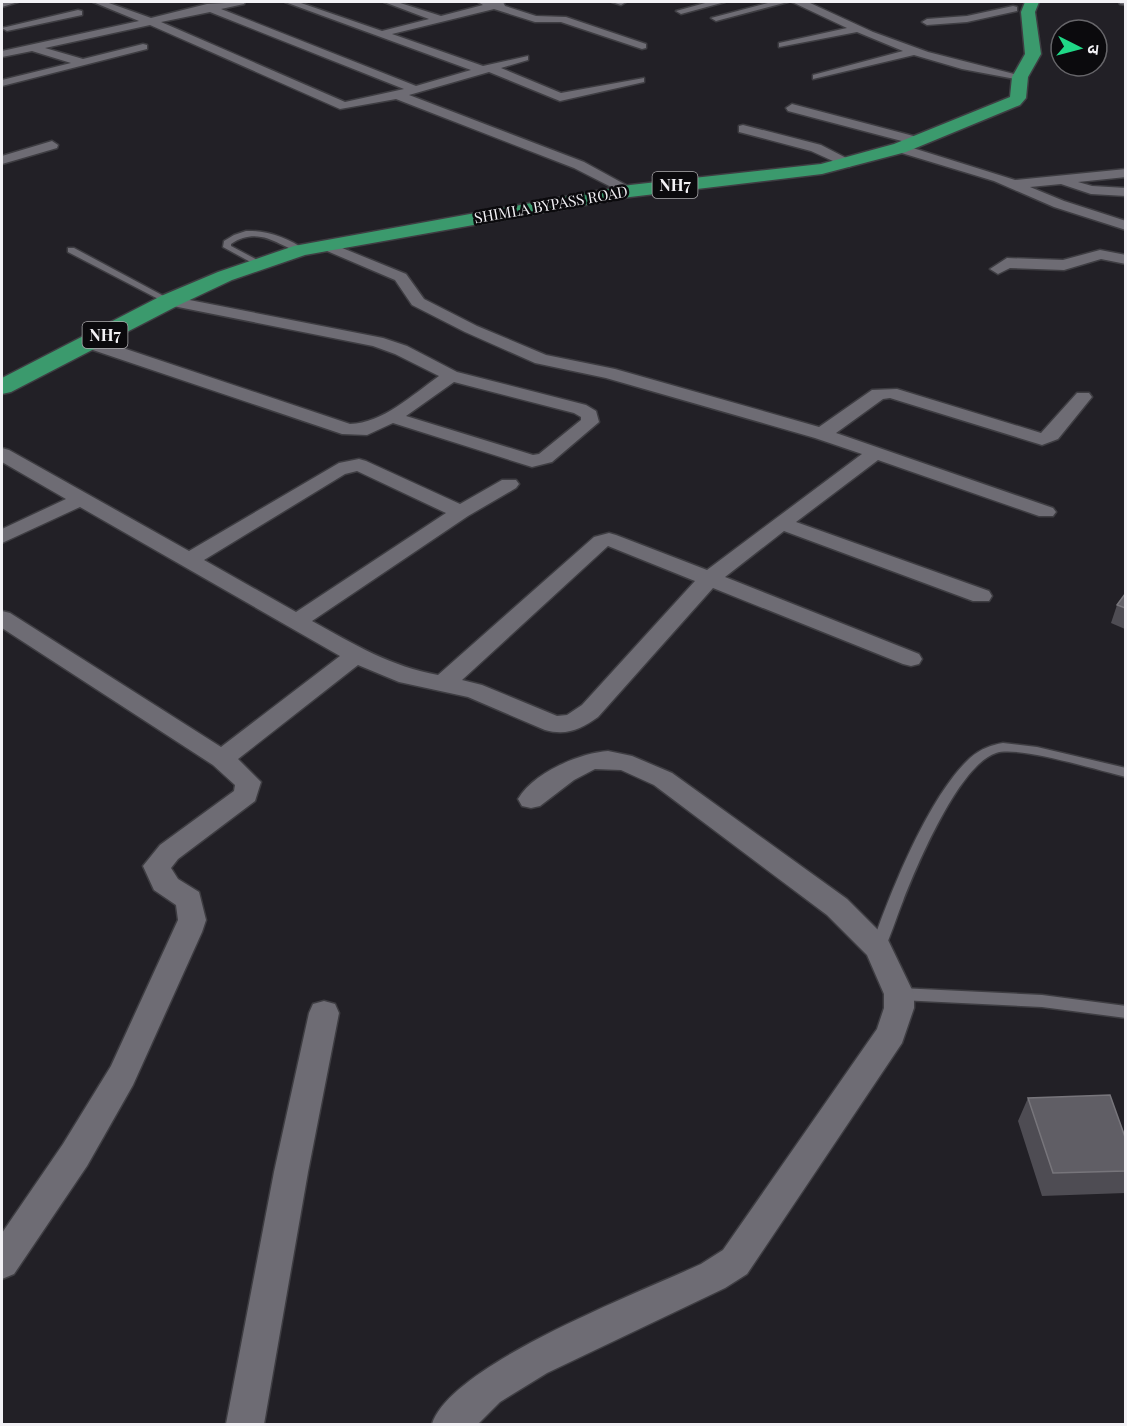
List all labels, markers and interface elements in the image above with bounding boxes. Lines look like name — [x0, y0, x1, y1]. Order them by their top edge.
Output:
north arrow — [1049, 18, 1109, 78]
text: उ — [1083, 44, 1105, 56]
road number: NH7 — [652, 172, 698, 198]
street label: SHIMLA BYPASS ROAD — [472, 181, 629, 227]
road number: NH7 — [82, 322, 128, 348]

